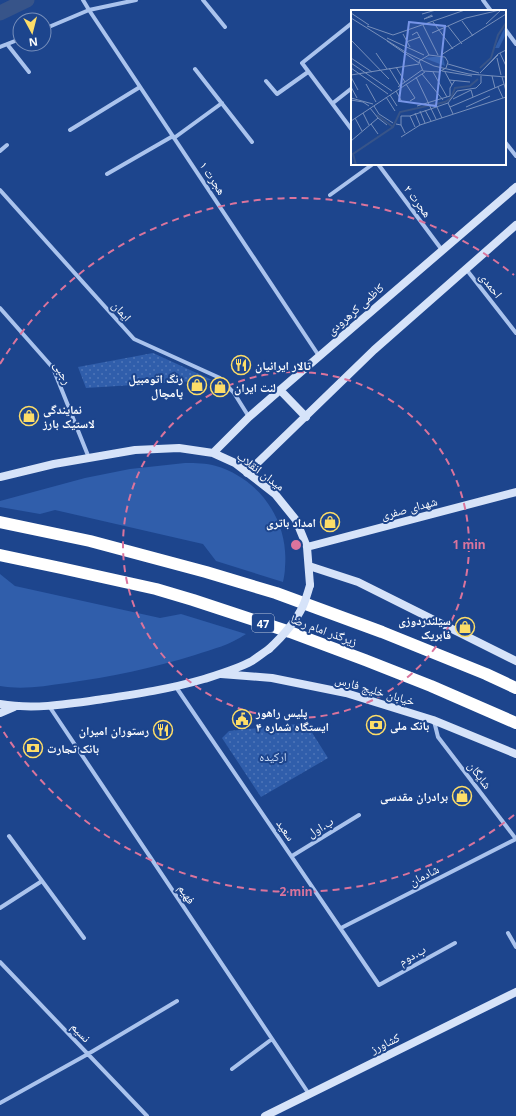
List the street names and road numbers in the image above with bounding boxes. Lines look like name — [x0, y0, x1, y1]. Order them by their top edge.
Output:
street label: هجرت ۱ — [196, 158, 230, 198]
street label: هجرت ۲ — [400, 181, 436, 221]
street label: احمدی — [476, 269, 507, 302]
street label: کاظمی کرهرودی — [323, 279, 387, 339]
street label: ایمان — [108, 297, 136, 325]
street label: رجبی — [50, 358, 76, 388]
street label: میدان انقلاب — [234, 447, 288, 495]
street label: شهدای صفری — [379, 492, 439, 524]
street label: زیرگذر امام رضا — [288, 610, 360, 650]
road number: 47 — [252, 614, 274, 632]
street label: خیابان خلیج فارس — [333, 670, 417, 710]
street label: شایگان — [464, 758, 496, 792]
street label: ب.اول — [304, 812, 336, 842]
street label: سعید — [272, 816, 300, 844]
street label: شادمان — [406, 860, 442, 890]
street label: فهیم — [174, 881, 200, 907]
street label: ب.دوم — [395, 941, 429, 969]
street label: نسیم — [67, 1018, 95, 1046]
street label: کشاورز — [367, 1029, 403, 1058]

